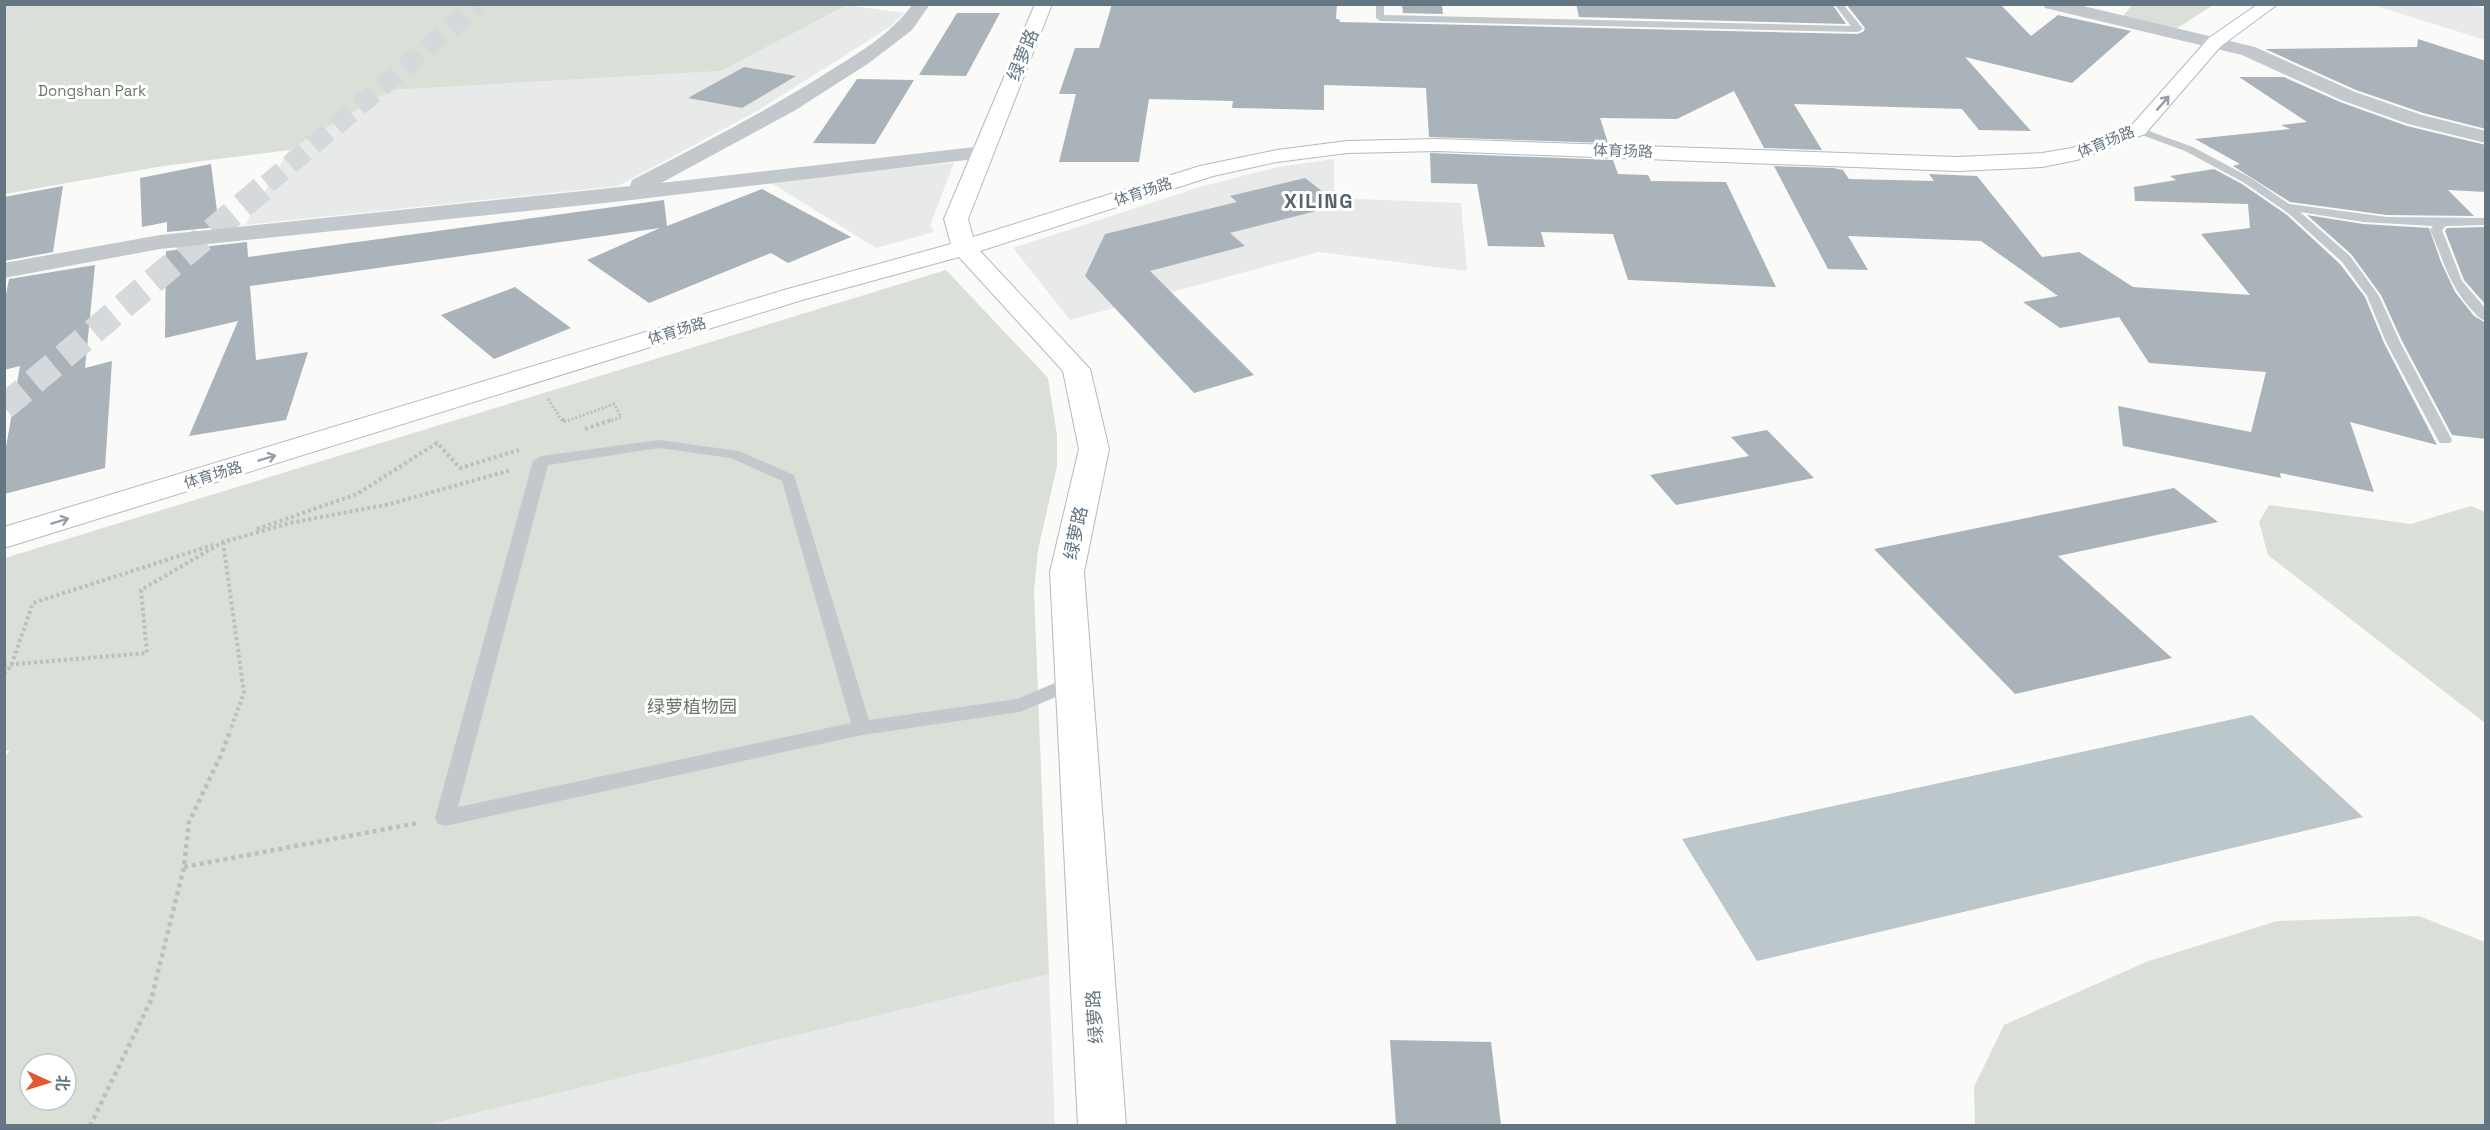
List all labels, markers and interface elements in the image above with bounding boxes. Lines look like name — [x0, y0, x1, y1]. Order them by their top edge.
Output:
street label: 绿萝路 — [1002, 25, 1043, 84]
park label: Dongshan Park — [38, 81, 146, 100]
one-way arrow — [2156, 96, 2170, 111]
street label: 体育场路 — [2074, 121, 2137, 162]
street label: 体育场路 — [1593, 140, 1653, 161]
street label: 体育场路 — [1111, 173, 1174, 210]
district label: XILING — [1284, 188, 1354, 214]
street label: 体育场路 — [645, 313, 708, 348]
one-way arrow — [257, 452, 276, 463]
street label: 体育场路 — [181, 457, 244, 492]
street label: 绿萝路 — [1059, 504, 1092, 562]
one-way arrow — [50, 515, 69, 526]
park label: 绿萝植物园 — [647, 695, 737, 718]
street label: 绿萝路 — [1081, 989, 1108, 1045]
north arrow — [18, 1052, 78, 1112]
text: 北 — [51, 1074, 73, 1092]

